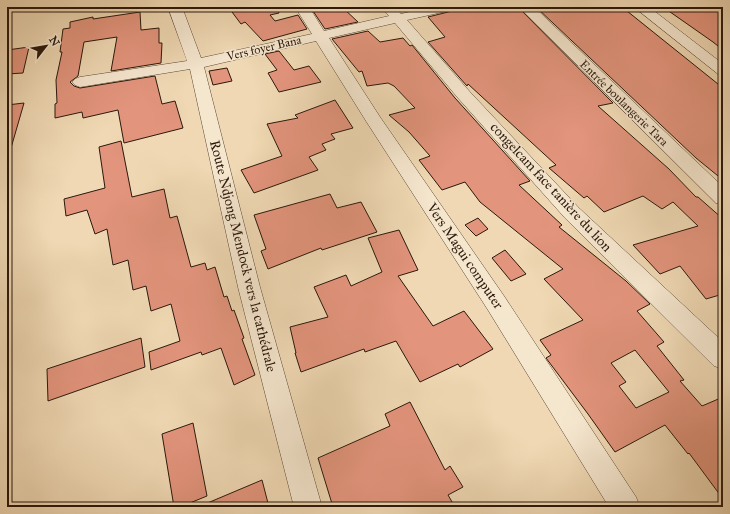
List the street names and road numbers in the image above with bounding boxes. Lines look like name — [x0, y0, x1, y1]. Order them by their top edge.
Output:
street label: Vers foyer Bana — [224, 32, 304, 64]
street label: Entrée boulangerie Tara — [576, 57, 672, 150]
street label: congelcam face tanière du lion — [487, 119, 616, 255]
street label: Route Ndjong Mendock vers la cathédrale — [206, 138, 280, 374]
street label: Vers Magui computer — [423, 199, 507, 313]

